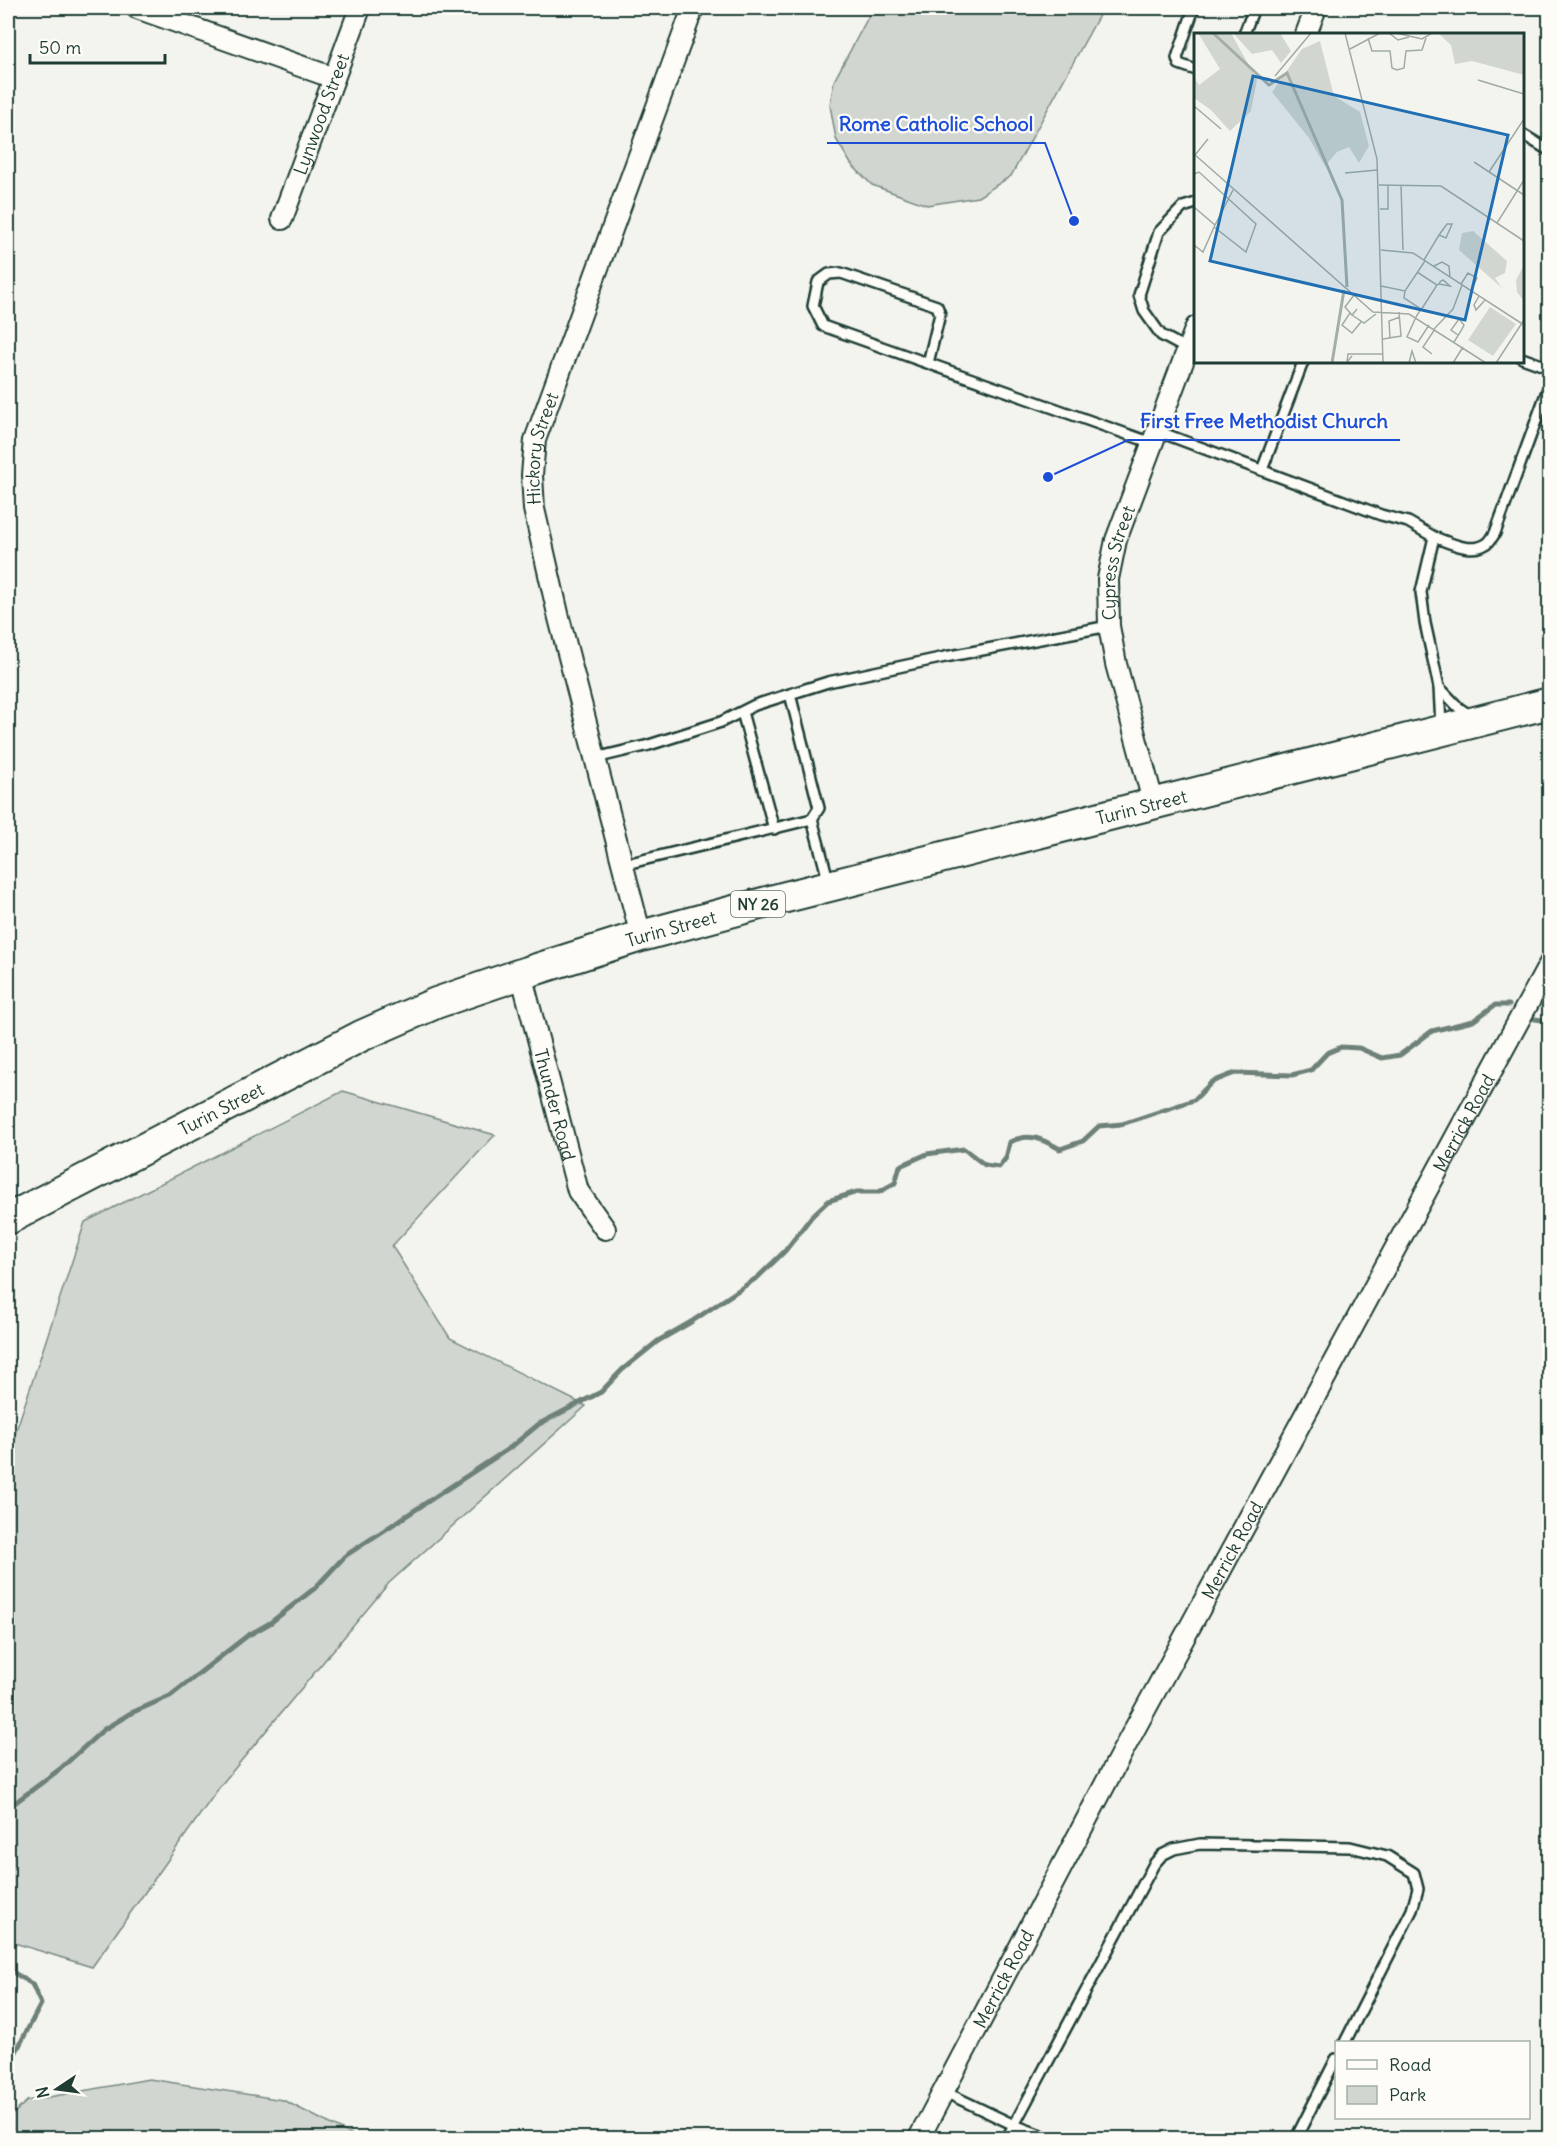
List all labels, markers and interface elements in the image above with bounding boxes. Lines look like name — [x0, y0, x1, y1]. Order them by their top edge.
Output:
scale bar — [30, 27, 165, 65]
inset map — [1194, 33, 1524, 363]
text: 50 m — [39, 36, 81, 59]
street label: Lynwood Street — [288, 50, 354, 178]
callout: Rome Catholic School — [827, 105, 1045, 143]
text: Rome Catholic School — [839, 111, 1033, 136]
street label: Hickory Street — [520, 389, 563, 506]
callout: First Free Methodist Church — [1128, 402, 1400, 440]
text: First Free Methodist Church — [1140, 408, 1389, 433]
street label: Cypress Street — [1096, 502, 1139, 621]
street label: Turin Street — [1093, 784, 1189, 829]
road number: NY 26 — [731, 891, 785, 917]
street label: Turin Street — [623, 905, 719, 952]
street label: Thunder Road — [530, 1046, 581, 1163]
street label: Merrick Road — [1428, 1070, 1499, 1176]
street label: Turin Street — [175, 1077, 268, 1140]
street label: Merrick Road — [1196, 1497, 1268, 1603]
street label: Merrick Road — [968, 1925, 1038, 2032]
legend — [1335, 2041, 1530, 2119]
text: Road — [1389, 2053, 1432, 2076]
north arrow — [27, 2059, 87, 2119]
text: Park — [1389, 2083, 1426, 2106]
text: N — [31, 2085, 53, 2100]

